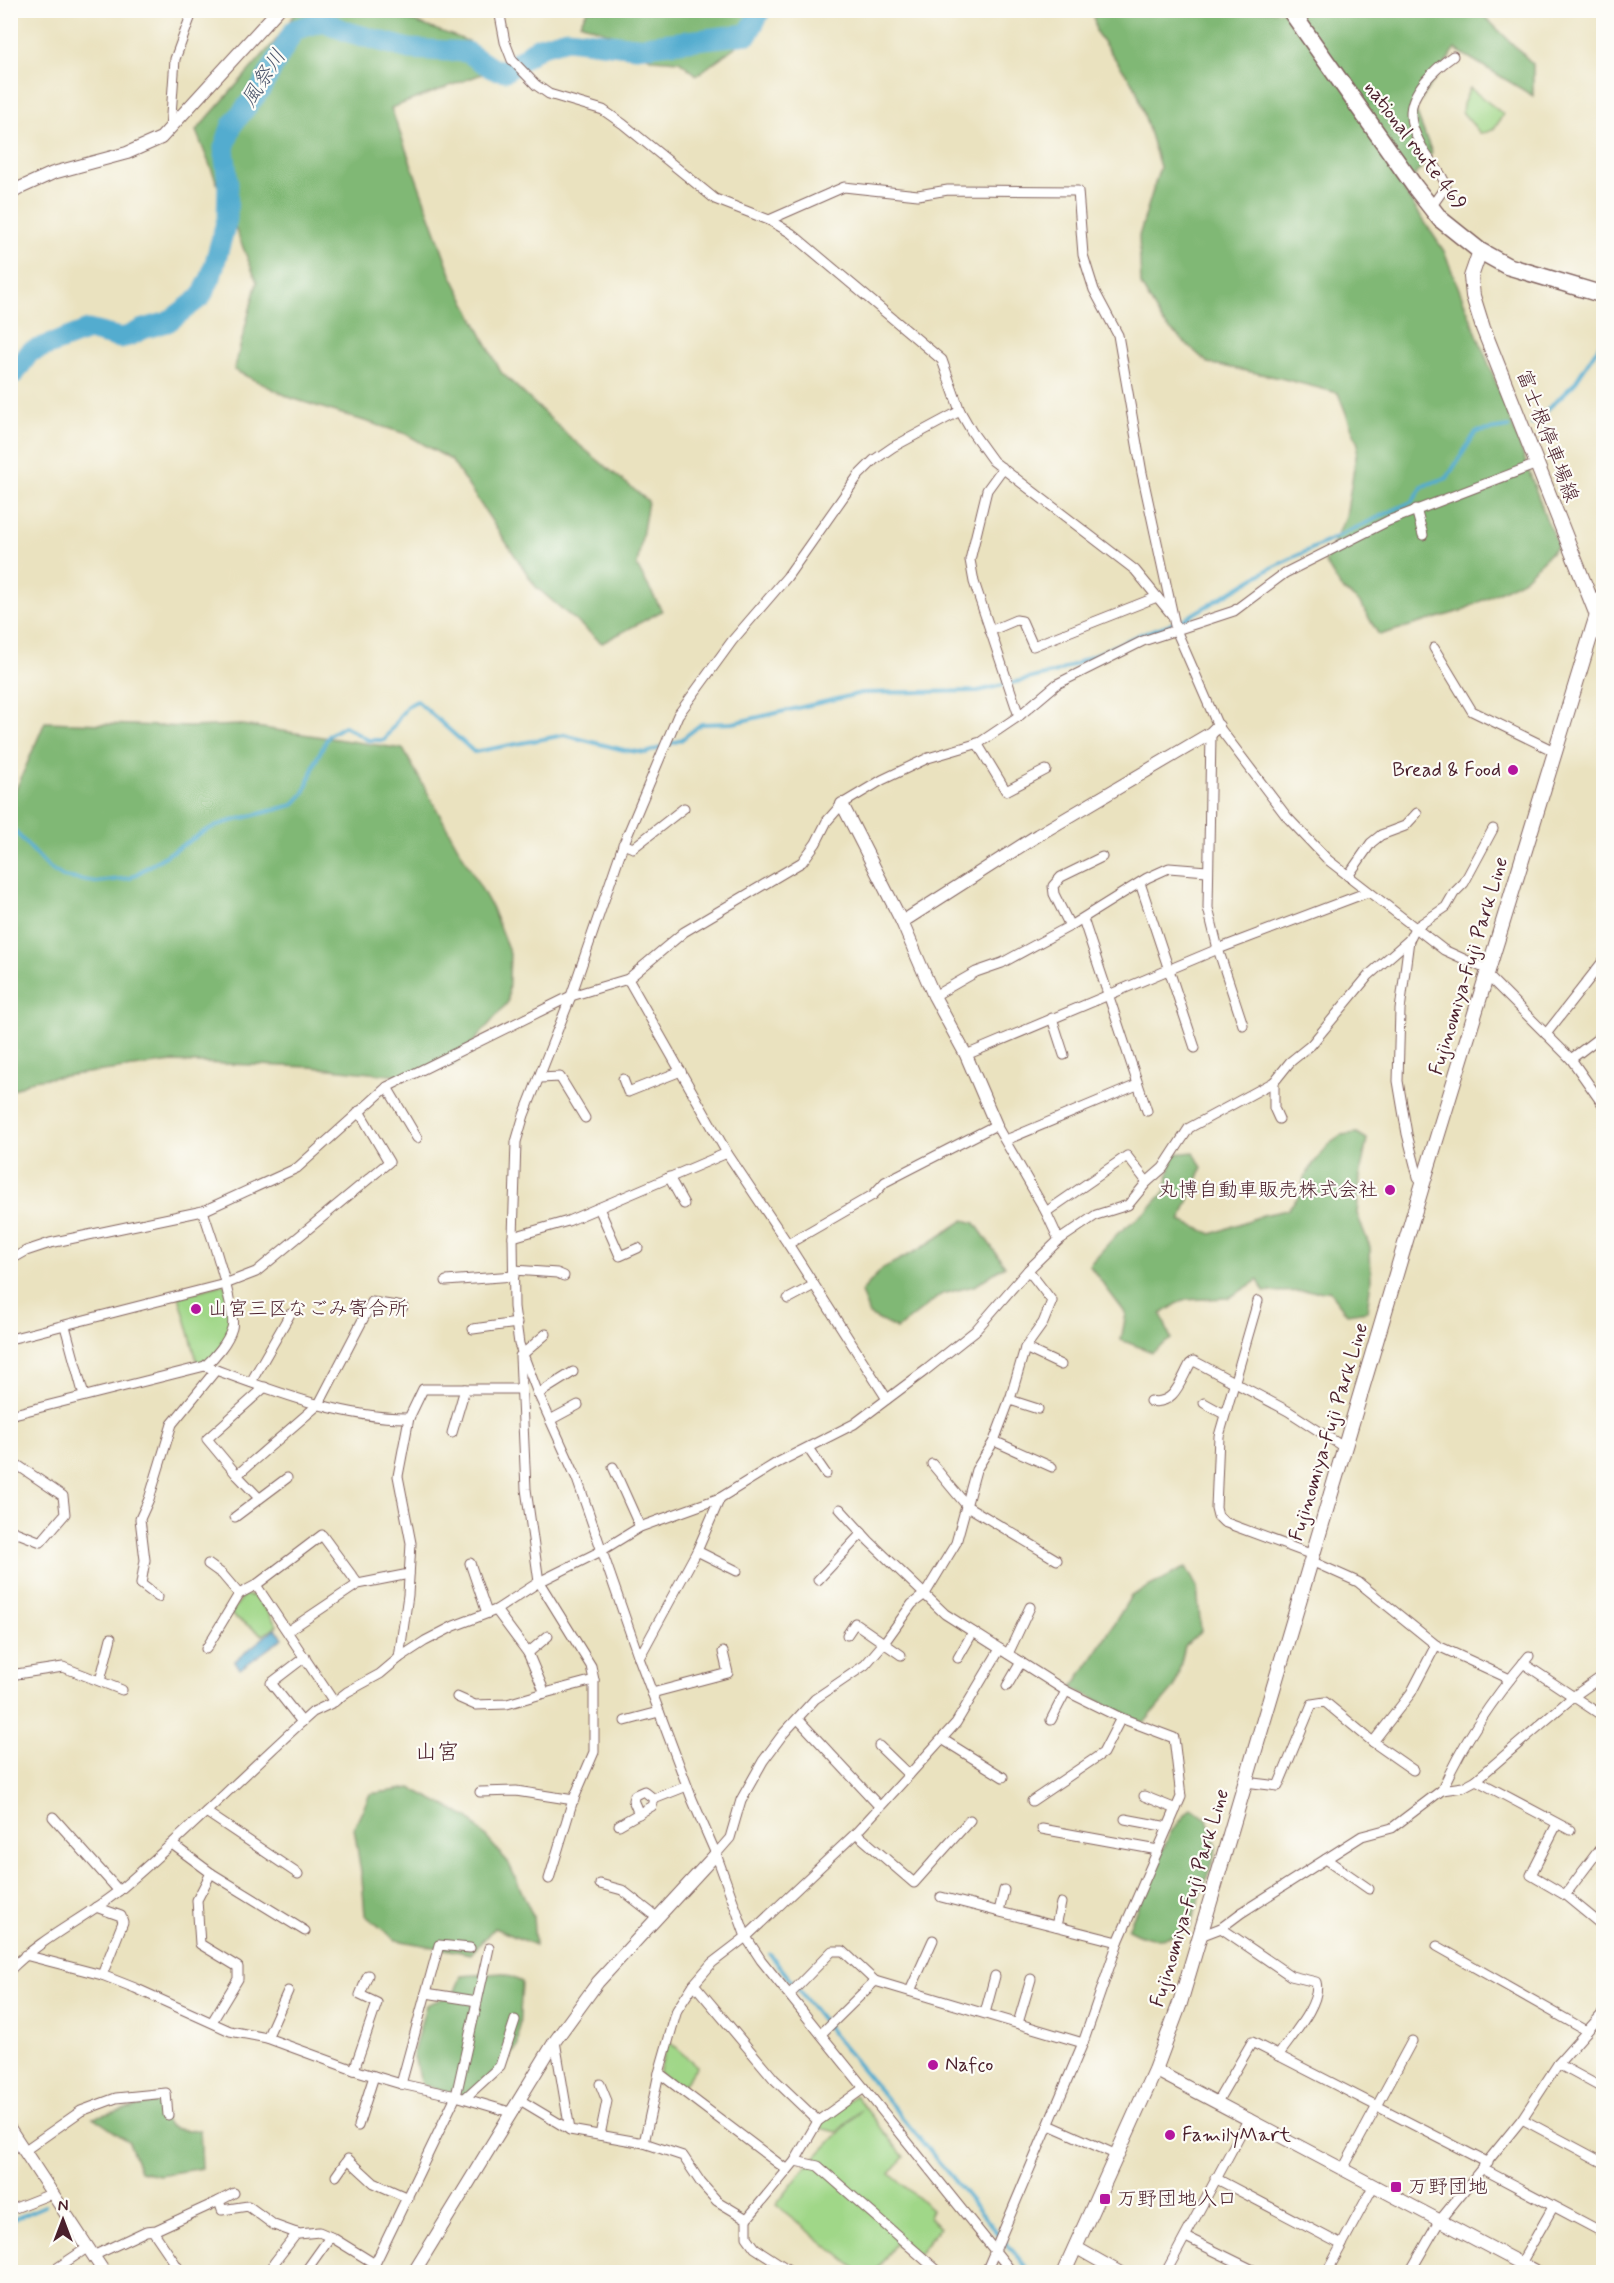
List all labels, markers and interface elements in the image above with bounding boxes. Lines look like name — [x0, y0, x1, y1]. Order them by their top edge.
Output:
water label: 風祭川 — [235, 44, 293, 112]
street label: national route 469 — [1357, 76, 1473, 216]
street label: 富士根停車場線 — [1509, 366, 1585, 506]
place label: Bread & Food — [1392, 757, 1501, 784]
marker: Bread & Food — [1506, 763, 1520, 777]
street label: Fujinomiya-Fuji Park Line — [1423, 854, 1515, 1078]
place label: 丸博自動車販売株式会社 — [1158, 1177, 1378, 1204]
marker: 丸博自動車販売株式会社 — [1383, 1183, 1397, 1197]
place label: 山宮三区なごみ寄合所 — [208, 1296, 408, 1323]
marker: 山宮三区なごみ寄合所 — [189, 1302, 203, 1316]
street label: Fujinomiya-Fuji Park Line — [1283, 1320, 1375, 1544]
district label: 山宮 — [415, 1739, 459, 1767]
street label: Fujinomiya-Fuji Park Line — [1144, 1786, 1236, 2010]
place label: Nafco — [945, 2052, 993, 2079]
marker: Nafco — [926, 2058, 940, 2072]
place label: FamilyMart — [1182, 2122, 1291, 2149]
marker: FamilyMart — [1163, 2128, 1177, 2142]
place label: 万野団地 — [1408, 2174, 1488, 2201]
marker: 万野団地 — [1389, 2180, 1403, 2194]
place label: 万野団地入口 — [1117, 2186, 1237, 2213]
north arrow — [33, 2190, 93, 2250]
marker: 万野団地入口 — [1098, 2192, 1112, 2206]
text: N — [58, 2196, 68, 2217]

